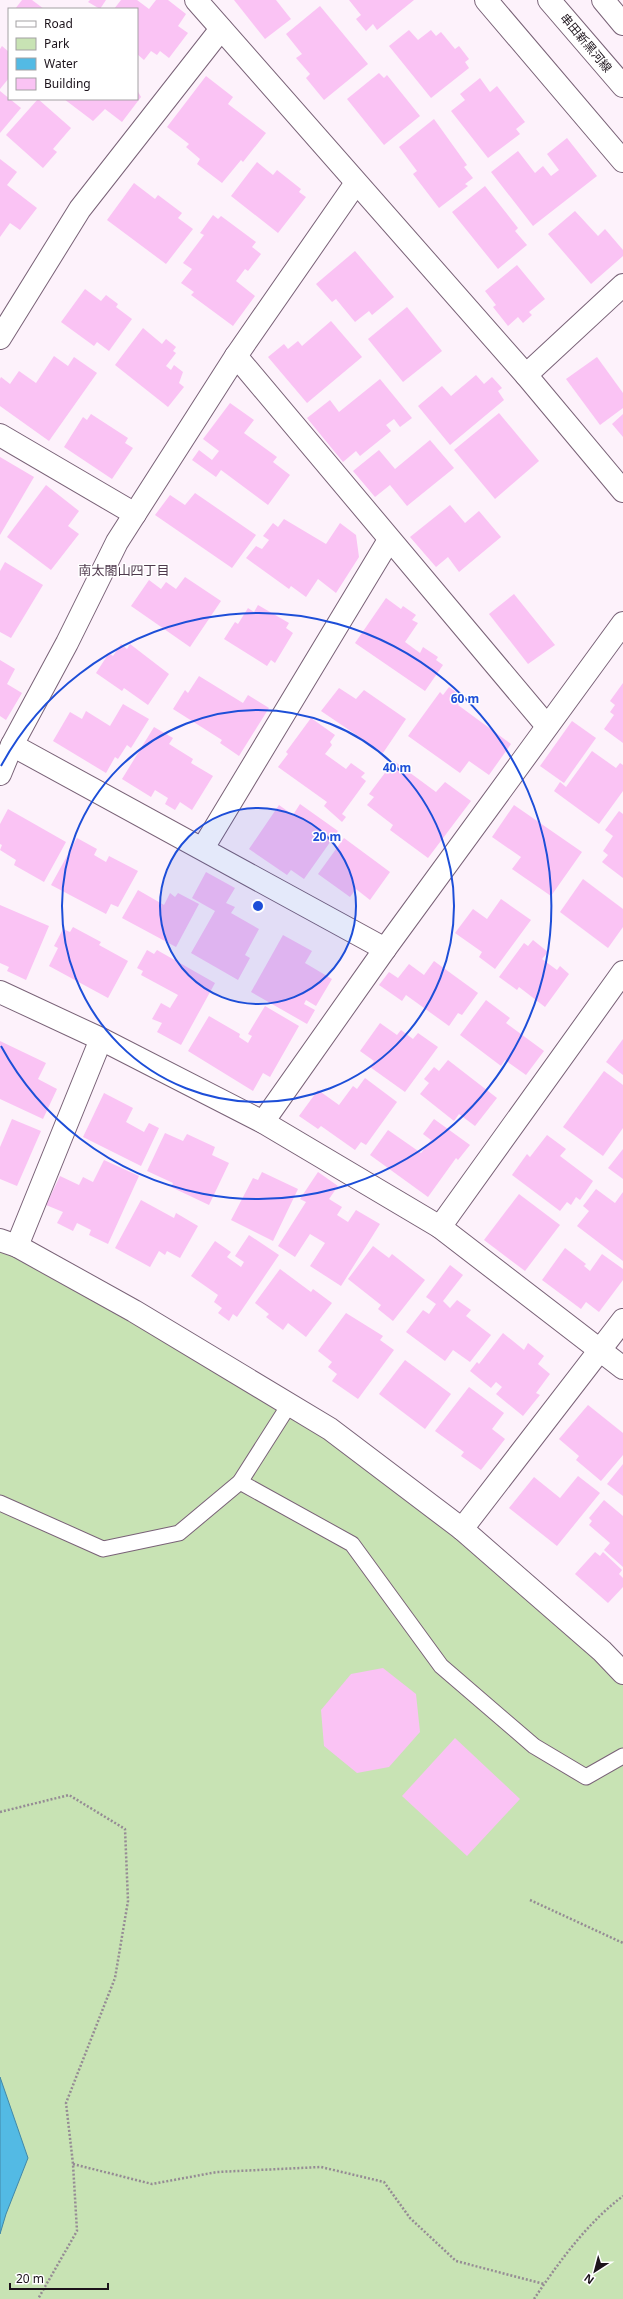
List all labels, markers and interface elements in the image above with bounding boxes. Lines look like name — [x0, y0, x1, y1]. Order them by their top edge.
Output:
legend — [8, 8, 138, 100]
street label: 串田新黒河線 — [557, 10, 616, 76]
text: Road — [44, 15, 73, 32]
text: Park — [44, 35, 70, 52]
text: Water — [44, 55, 78, 72]
text: Building — [44, 75, 91, 92]
district label: 南太閤山四丁目 — [78, 561, 170, 579]
text: 60 m — [451, 690, 479, 707]
text: 40 m — [383, 759, 411, 776]
text: 20 m — [313, 828, 341, 845]
centre of rings — [251, 899, 265, 913]
north arrow — [575, 2251, 615, 2291]
scale bar — [10, 2265, 108, 2291]
text: 20 m — [16, 2270, 44, 2287]
text: N — [581, 2271, 597, 2288]

